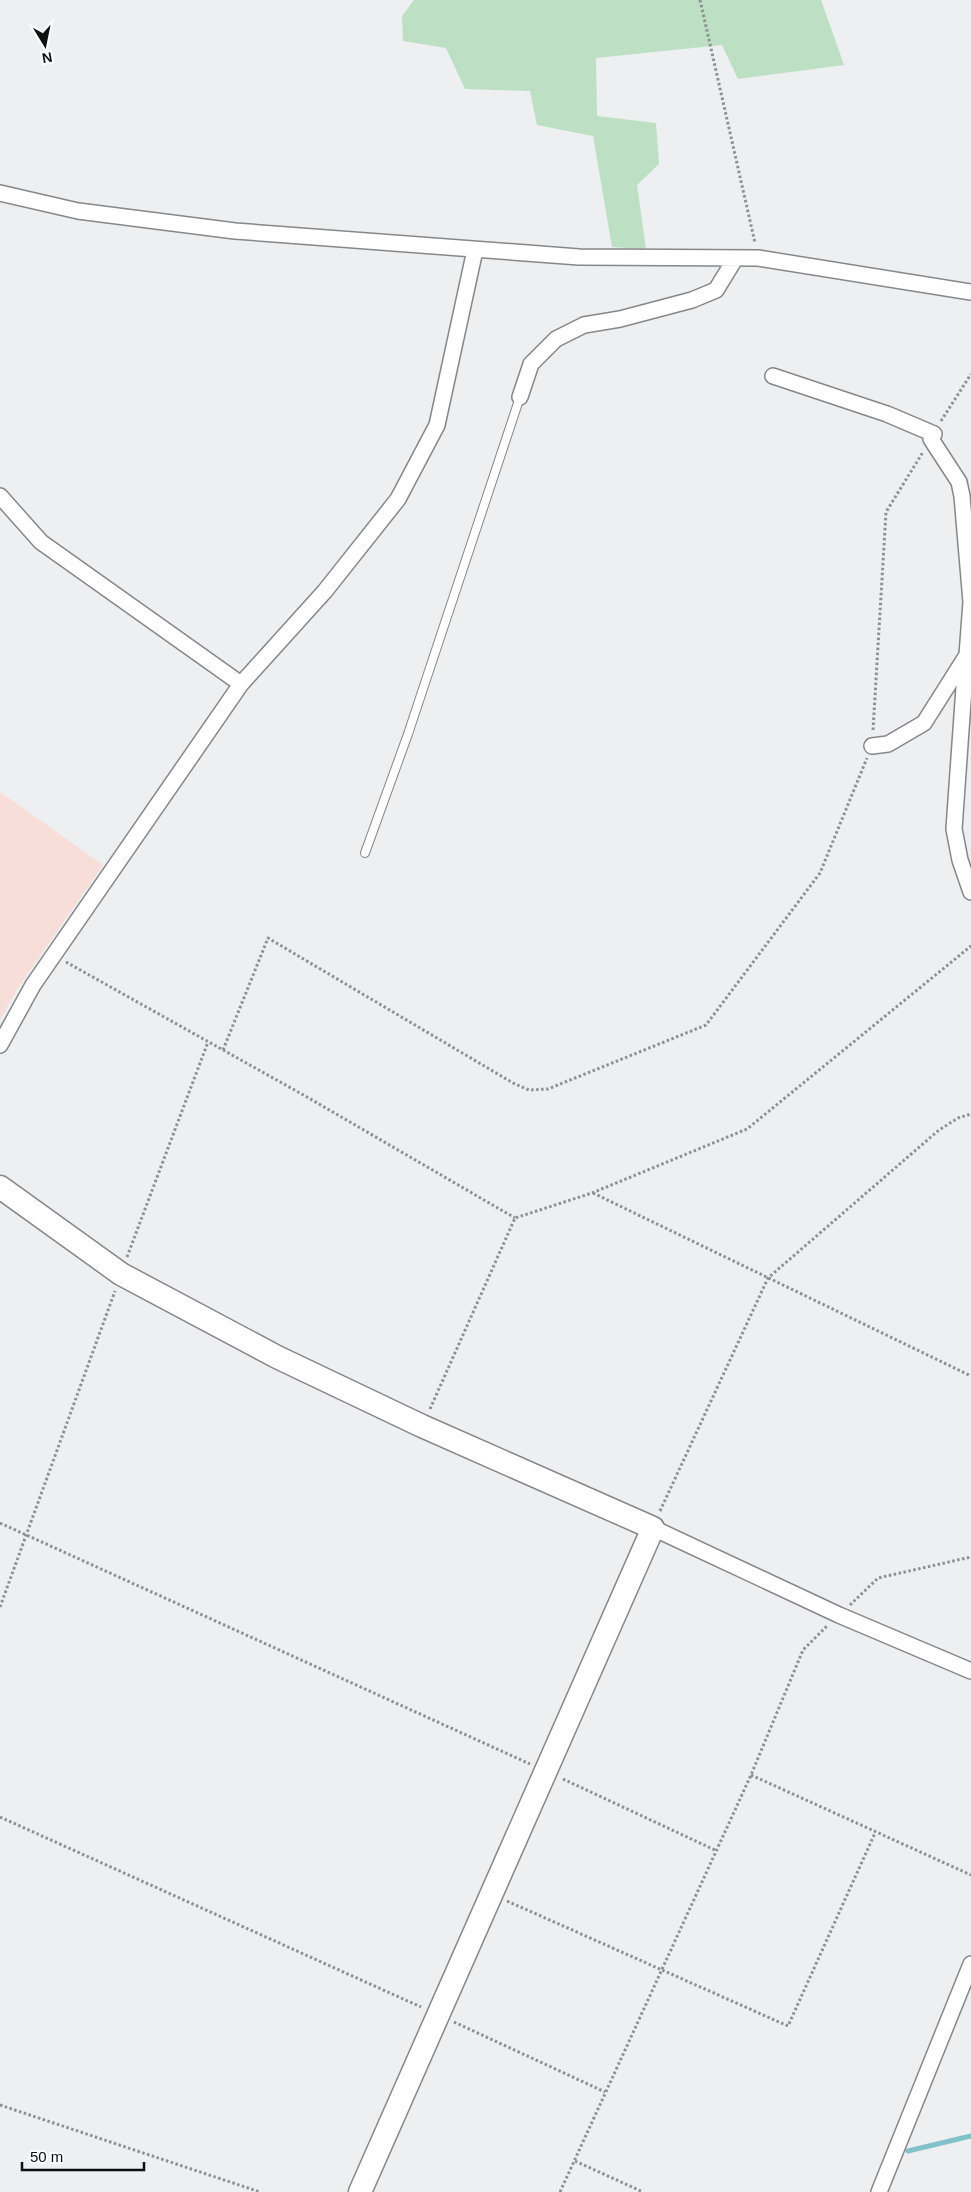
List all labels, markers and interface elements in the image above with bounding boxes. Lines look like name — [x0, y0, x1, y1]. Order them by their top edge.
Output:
north arrow — [20, 20, 70, 70]
text: N — [41, 49, 54, 67]
scale bar — [22, 2140, 145, 2172]
text: 50 m — [30, 2148, 63, 2165]

